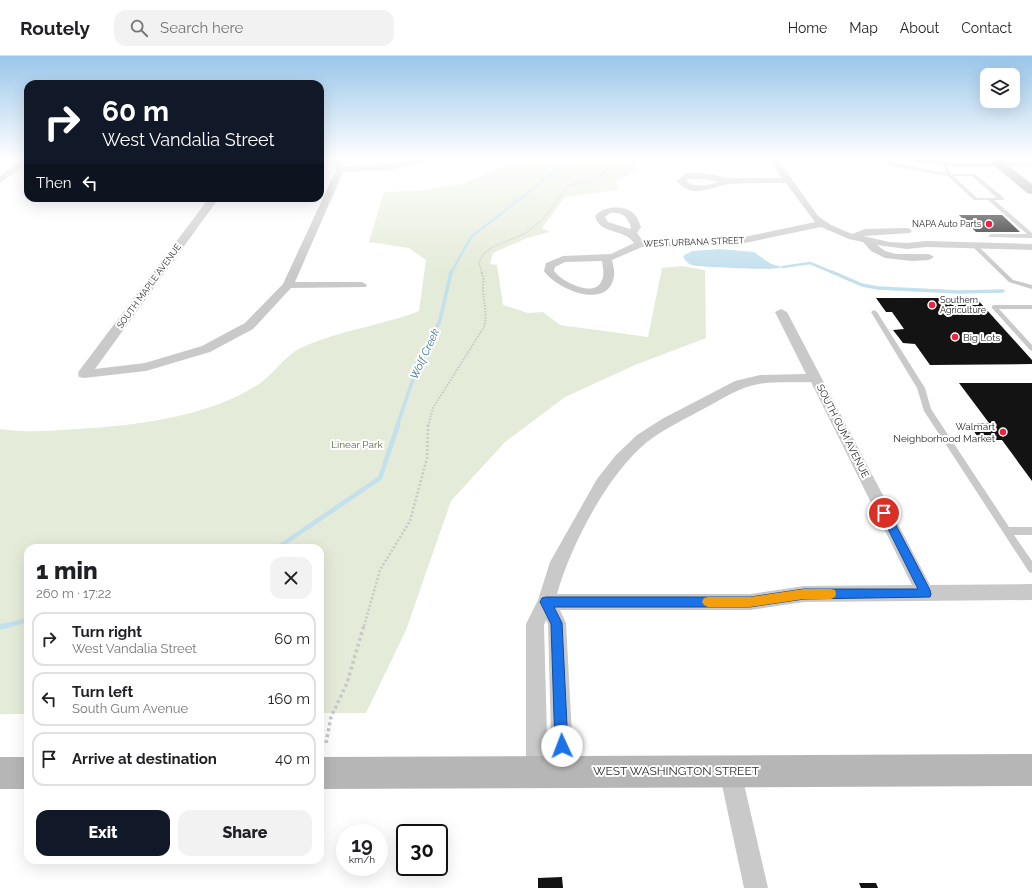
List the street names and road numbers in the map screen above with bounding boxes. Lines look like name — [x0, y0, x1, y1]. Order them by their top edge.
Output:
street label: WEST URBANA STREET — [643, 235, 745, 249]
street label: SOUTH MAPLE AVENUE — [115, 241, 183, 330]
street label: SOUTH GUM AVENUE — [815, 382, 871, 480]
street label: WEST WASHINGTON STREET — [593, 764, 760, 778]

